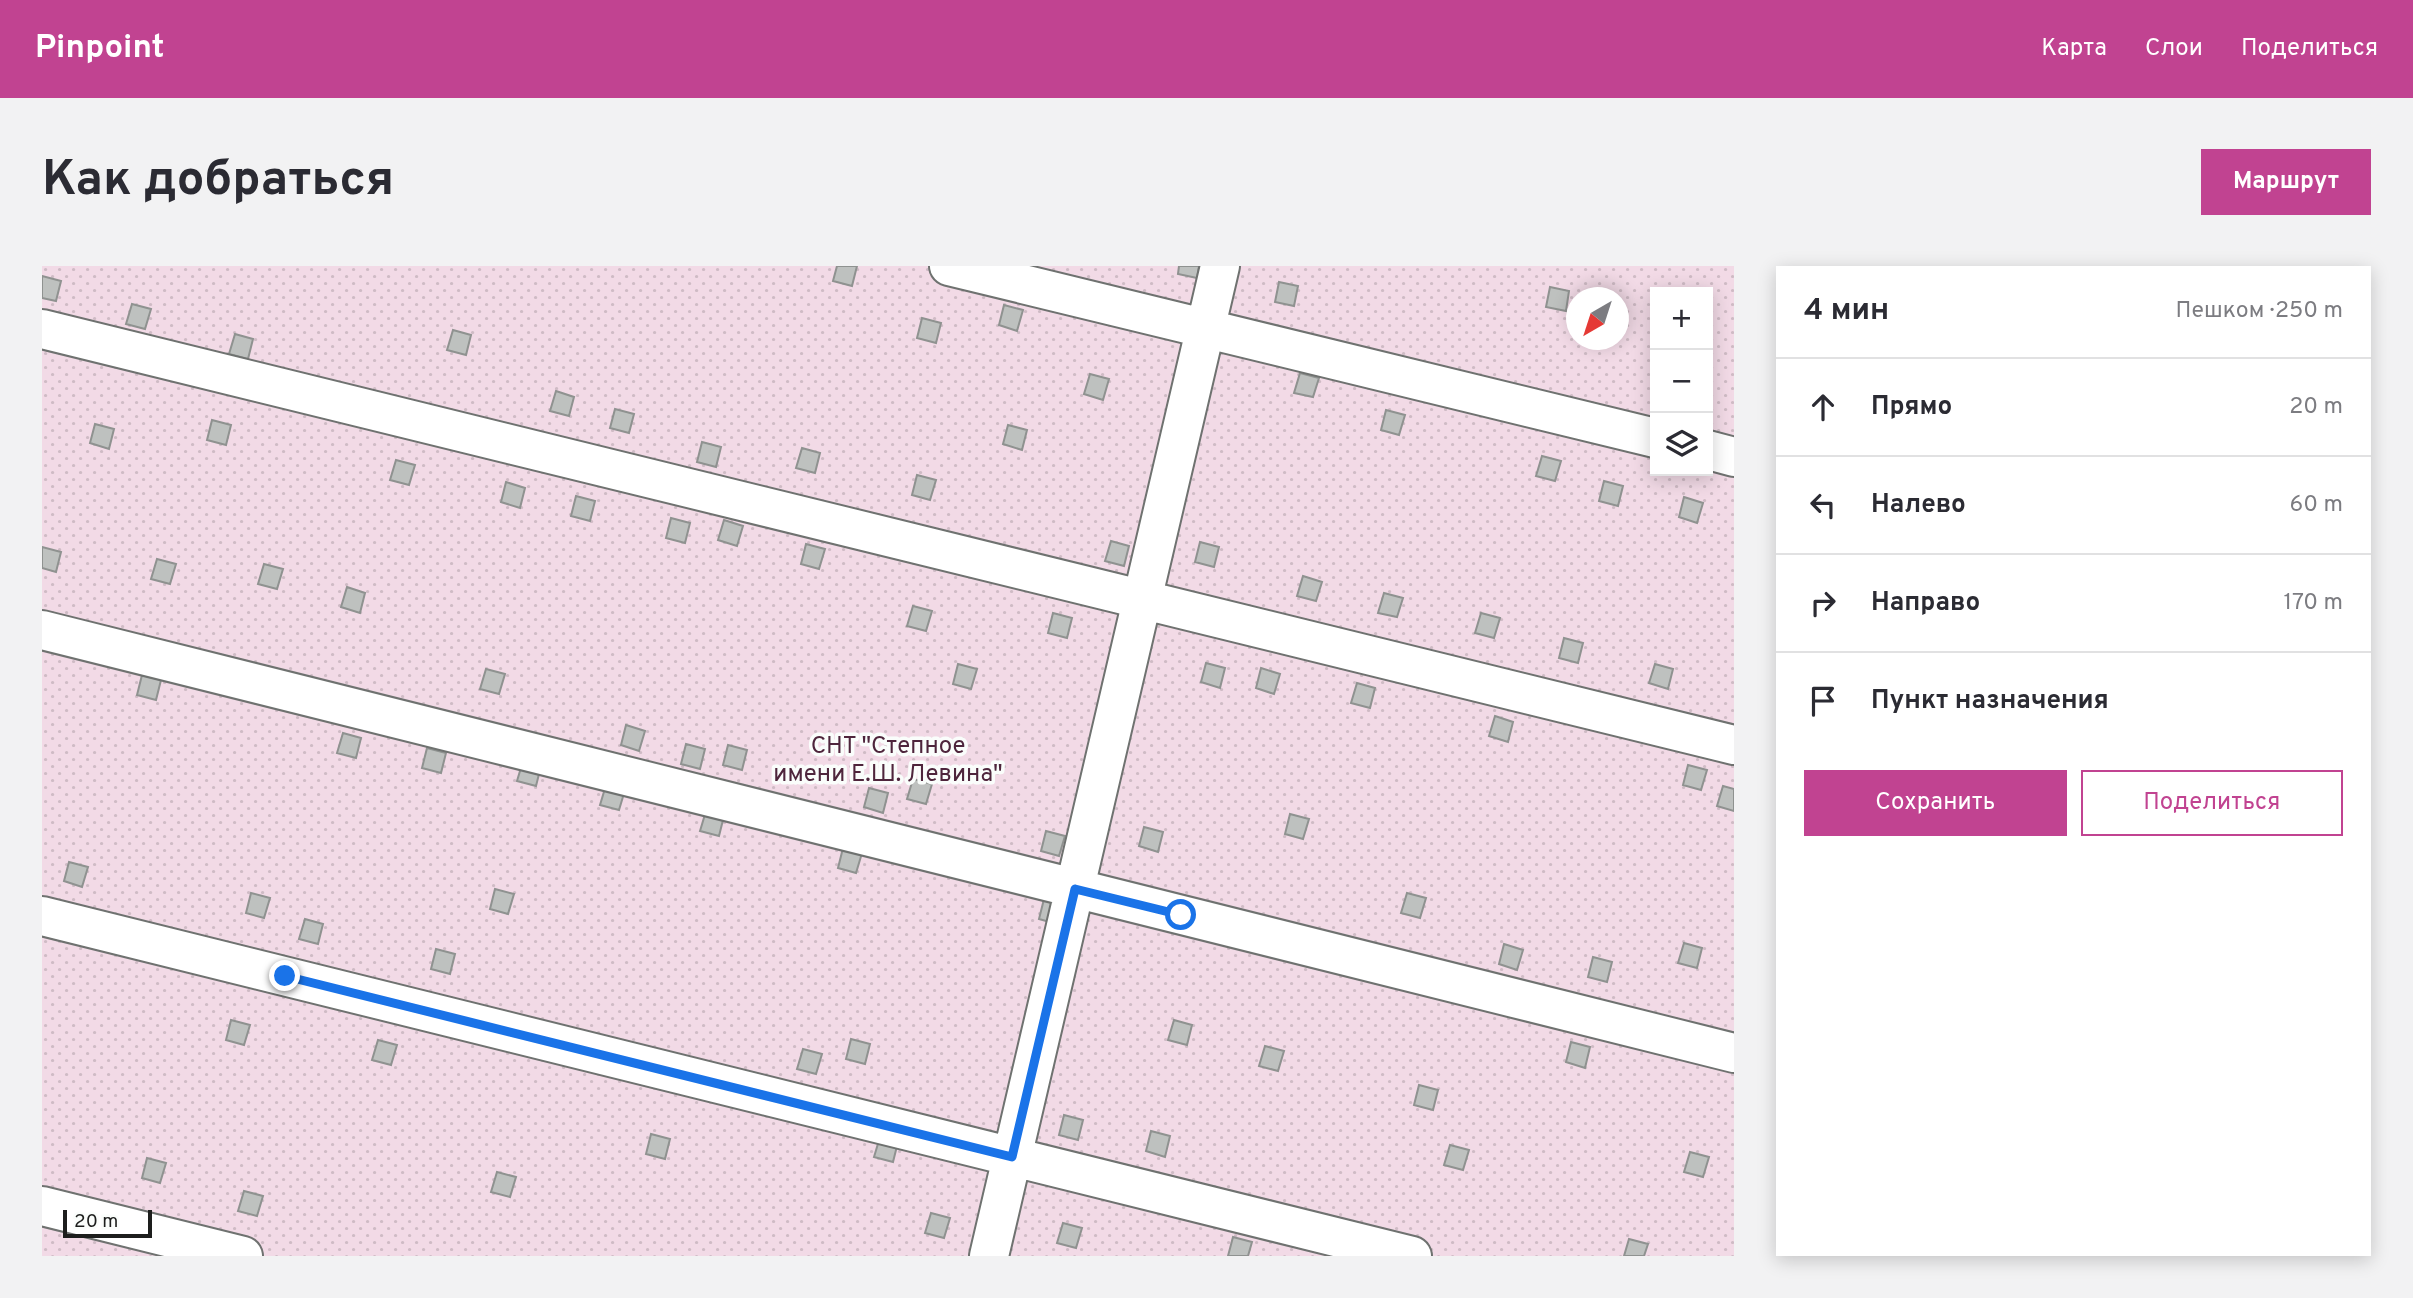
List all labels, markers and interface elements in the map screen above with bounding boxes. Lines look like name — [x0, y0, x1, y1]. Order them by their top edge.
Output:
text: Pinpoint — [35, 28, 164, 70]
text: Карта — [2041, 34, 2107, 64]
text: Слои — [2145, 34, 2203, 64]
text: Поделиться — [2241, 34, 2378, 64]
button: Маршрут — [2201, 149, 2371, 215]
text: Как добраться — [42, 151, 394, 213]
north arrow — [1566, 287, 1629, 350]
map controls — [1650, 287, 1713, 476]
button: + — [1650, 287, 1713, 350]
text: 4 мин — [1804, 293, 1889, 330]
text: Пешком · 250 m — [2176, 297, 2343, 326]
button: − — [1650, 350, 1713, 413]
icon: ahead — [1804, 388, 1842, 426]
text: Прямо — [1871, 391, 1952, 424]
text: 20 m — [2289, 393, 2343, 422]
button: layers — [1650, 413, 1713, 476]
icon: left — [1804, 486, 1842, 524]
text: Налево — [1871, 489, 1966, 522]
text: 60 m — [2290, 491, 2343, 520]
icon: right — [1804, 584, 1842, 622]
text: Направо — [1871, 587, 1980, 620]
text: 170 m — [2284, 589, 2343, 618]
icon: arrive — [1804, 682, 1842, 720]
text: Пункт назначения — [1871, 685, 2109, 718]
park label: СНТ "Степное имени Е.Ш. Левина" — [773, 732, 1003, 790]
button: Сохранить — [1804, 770, 2067, 836]
button: Поделиться — [2081, 770, 2343, 836]
route start — [1165, 899, 1196, 930]
route end — [269, 960, 300, 991]
scale bar — [63, 1207, 152, 1239]
text: 20 m — [74, 1210, 118, 1234]

